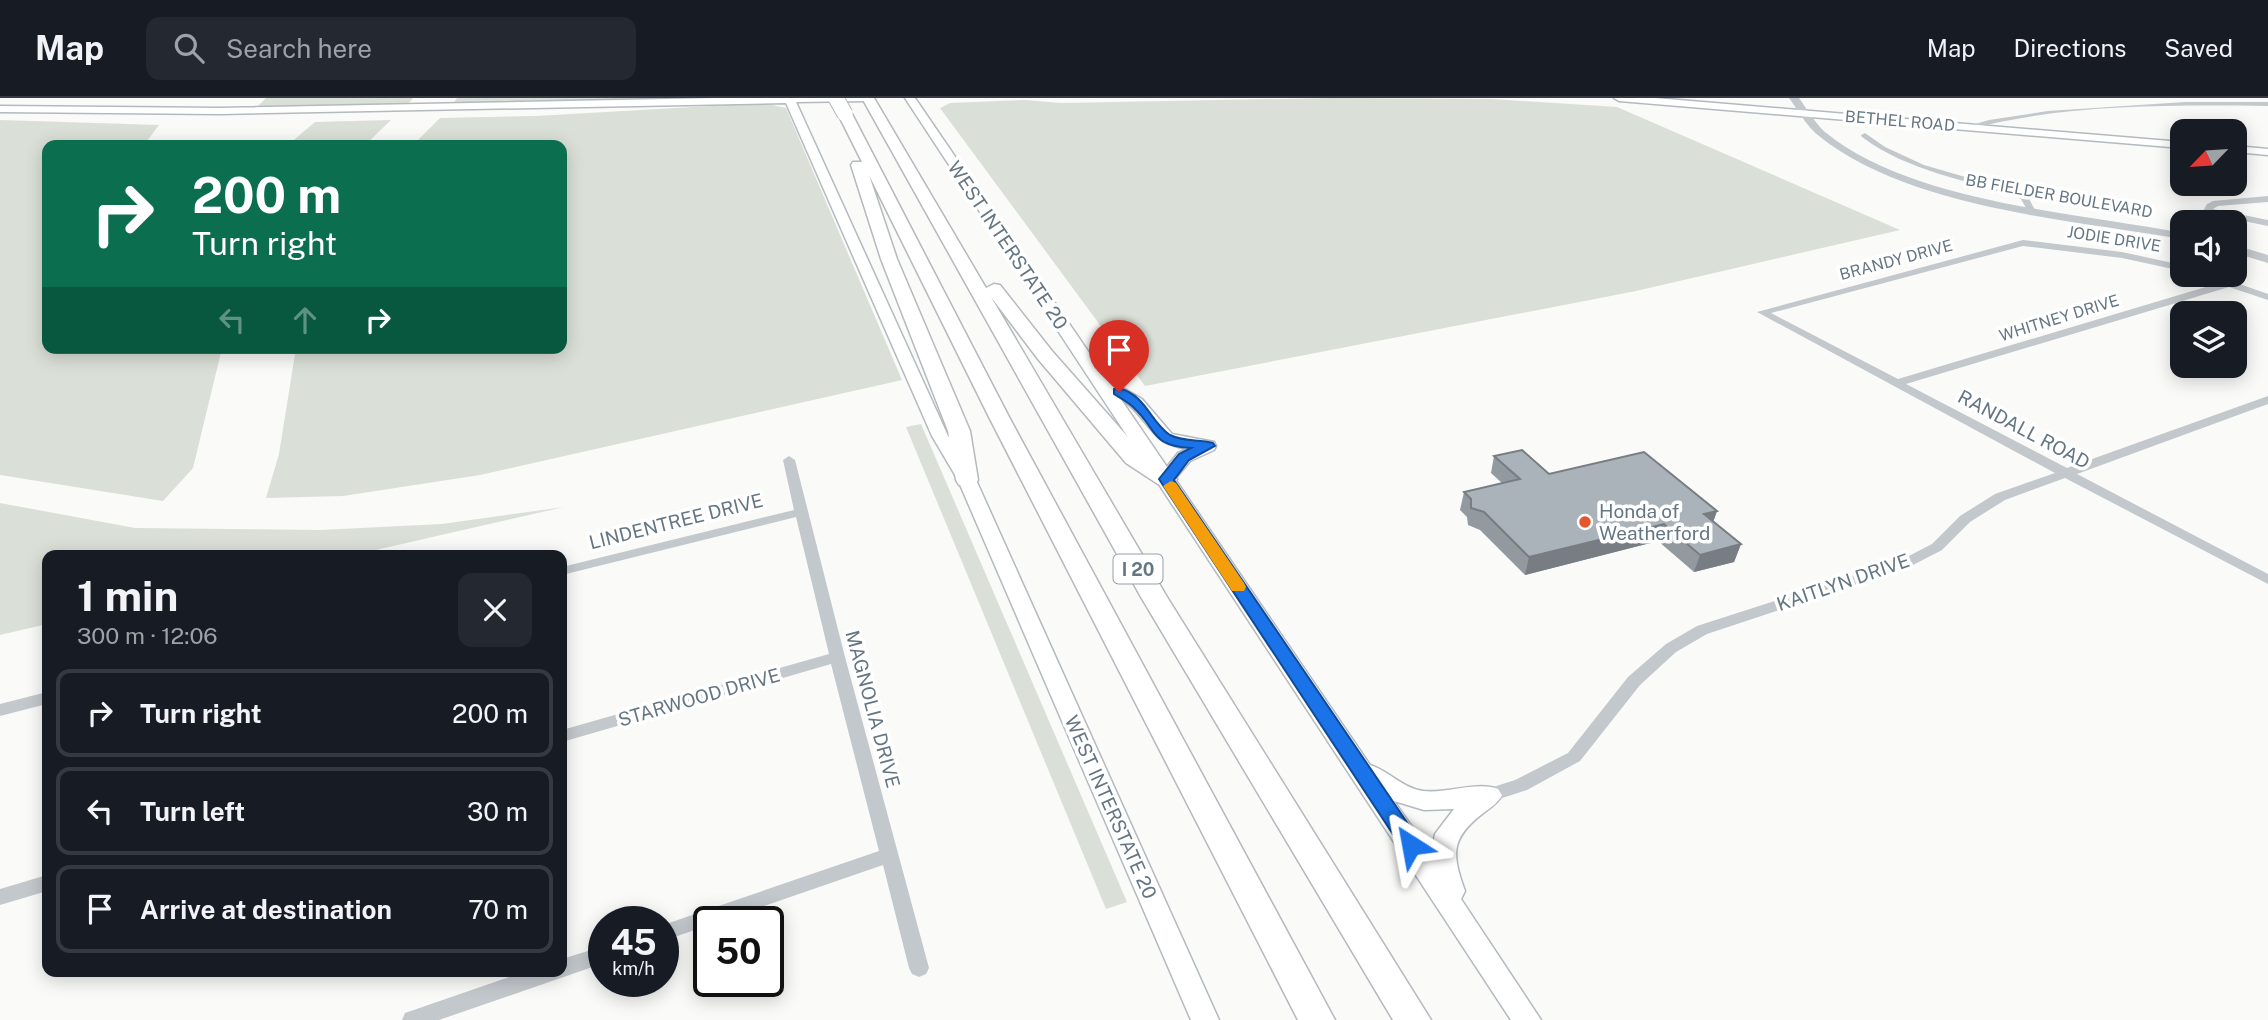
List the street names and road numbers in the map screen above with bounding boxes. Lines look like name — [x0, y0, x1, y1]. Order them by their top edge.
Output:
street label: BETHEL ROAD — [1844, 107, 1956, 135]
street label: WEST INTERSTATE 20 — [943, 157, 1073, 333]
street label: BB FIELDER BOULEVARD — [1964, 170, 2154, 222]
street label: JODIE DRIVE — [2066, 222, 2162, 256]
street label: BRANDY DRIVE — [1837, 236, 1955, 284]
street label: WHITNEY DRIVE — [1997, 291, 2121, 345]
street label: RANDALL ROAD — [1954, 385, 2094, 473]
street label: LINDENTREE DRIVE — [587, 489, 765, 553]
street label: KAITLYN DRIVE — [1774, 549, 1912, 615]
road number: I 20 — [1114, 555, 1162, 584]
street label: MAGNOLIA DRIVE — [841, 628, 905, 790]
street label: STARWOOD DRIVE — [616, 663, 782, 731]
street label: WEST INTERSTATE 20 — [1061, 712, 1161, 902]

